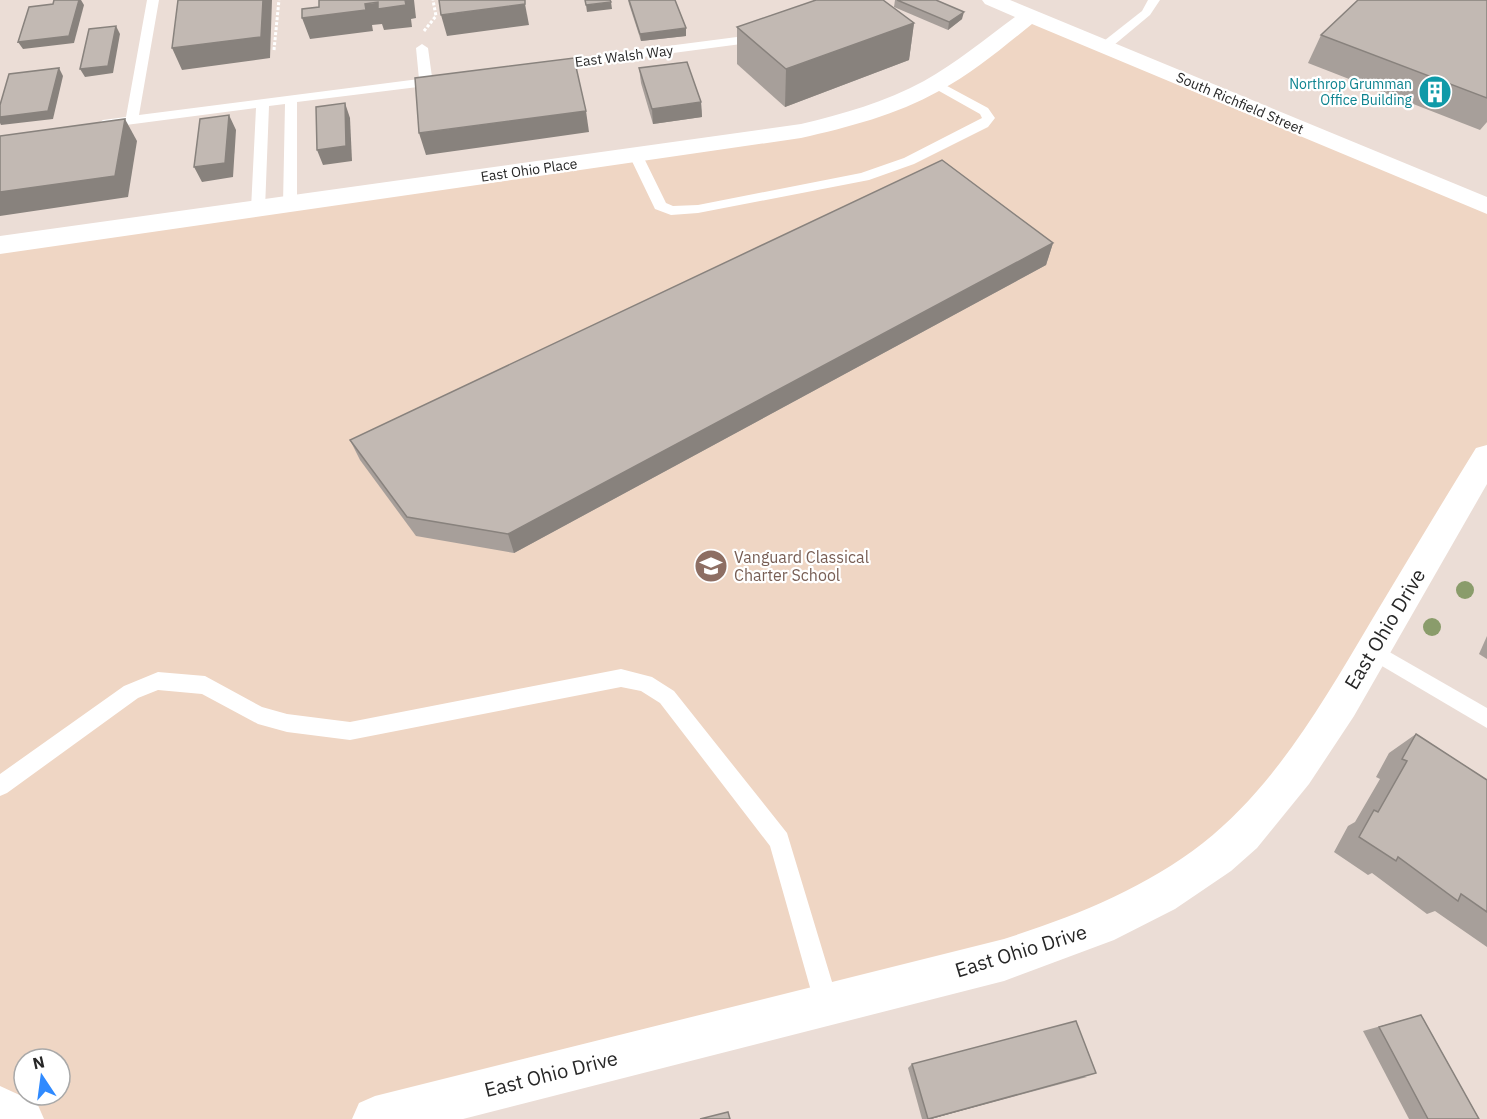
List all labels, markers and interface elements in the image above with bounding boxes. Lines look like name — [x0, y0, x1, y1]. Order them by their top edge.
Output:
street label: East Walsh Way — [574, 41, 674, 71]
street label: South Richfield Street — [1174, 68, 1307, 138]
building icon: Northrop Grumman Office Building — [1417, 74, 1453, 110]
place label: Northrop Grumman Office Building — [1289, 75, 1413, 109]
street label: East Ohio Place — [479, 154, 579, 186]
place label: Vanguard Classical Charter School — [734, 547, 869, 585]
school or university icon: Vanguard Classical Charter School — [693, 548, 729, 584]
street label: East Ohio Drive — [1338, 563, 1431, 694]
street label: East Ohio Drive — [952, 918, 1090, 983]
street label: East Ohio Drive — [481, 1044, 620, 1103]
north arrow — [12, 1047, 72, 1107]
text: N — [31, 1051, 47, 1073]

